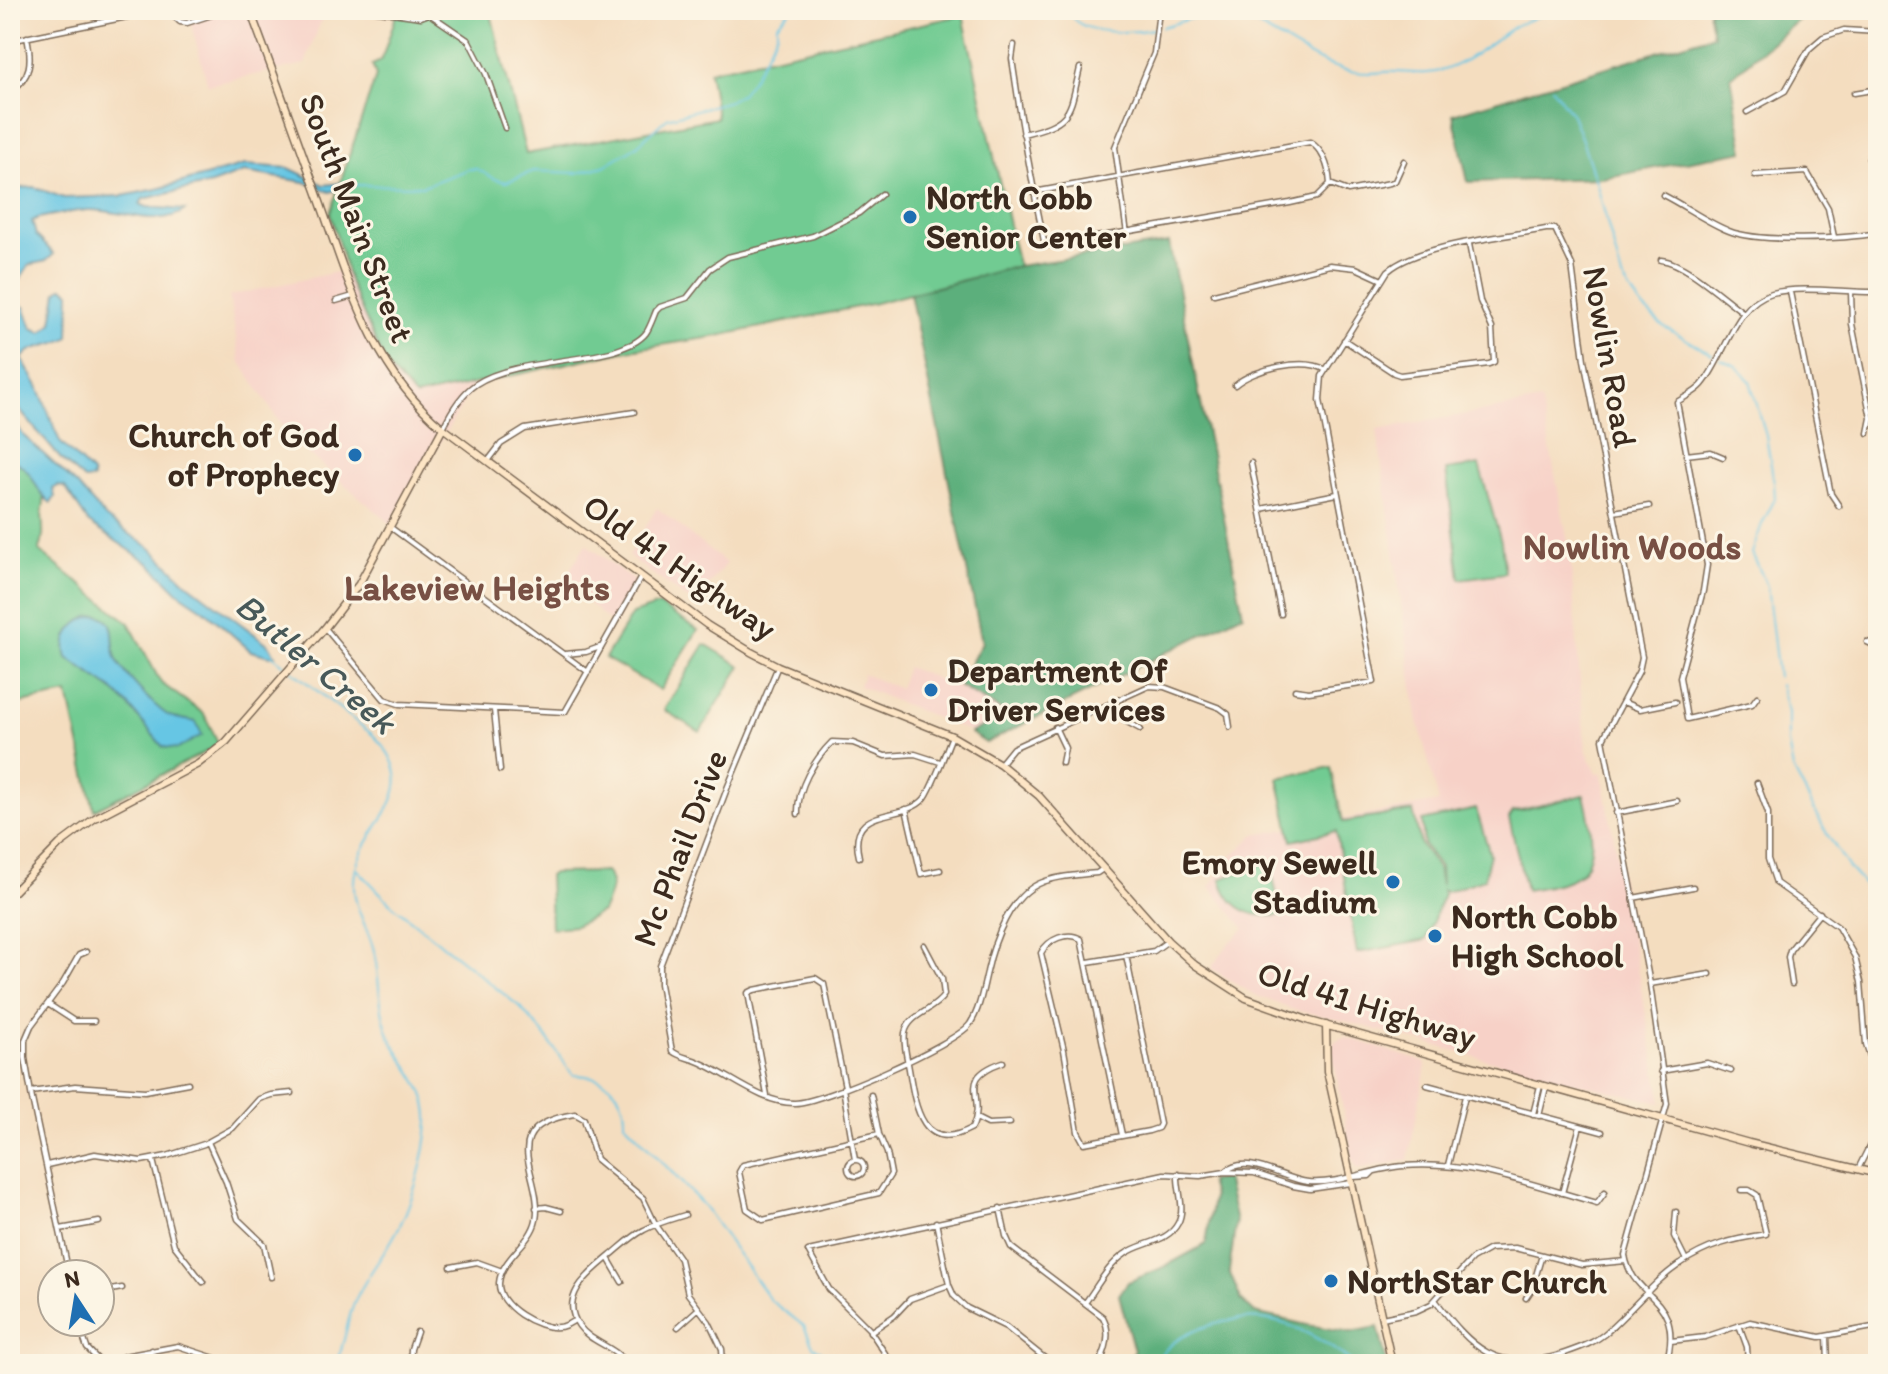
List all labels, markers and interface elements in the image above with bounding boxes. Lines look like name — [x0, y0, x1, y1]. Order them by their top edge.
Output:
street label: South Main Street — [291, 88, 423, 348]
place label: North Cobb Senior Center — [926, 177, 1127, 257]
marker: North Cobb Senior Center — [901, 208, 919, 226]
street label: Nowlin Road — [1574, 263, 1646, 451]
place label: Church of God of Prophecy — [128, 415, 340, 495]
marker: Church of God of Prophecy — [346, 446, 364, 464]
street label: Old 41 Highway — [575, 485, 785, 649]
district label: Nowlin Woods — [1523, 525, 1741, 568]
district label: Lakeview Heights — [344, 566, 610, 609]
water label: Butler Creek — [227, 583, 407, 744]
place label: Department Of Driver Services — [947, 650, 1168, 730]
marker: Department Of Driver Services — [922, 681, 940, 699]
street label: Mc Phail Drive — [624, 744, 736, 952]
place label: Emory Sewell Stadium — [1182, 842, 1377, 922]
marker: Emory Sewell Stadium — [1384, 873, 1402, 891]
place label: North Cobb High School — [1451, 896, 1624, 976]
marker: North Cobb High School — [1426, 927, 1444, 945]
street label: Old 41 Highway — [1253, 952, 1482, 1058]
north arrow — [36, 1258, 116, 1338]
place label: NorthStar Church — [1347, 1261, 1608, 1302]
text: N — [62, 1264, 82, 1294]
marker: NorthStar Church — [1322, 1272, 1340, 1290]

